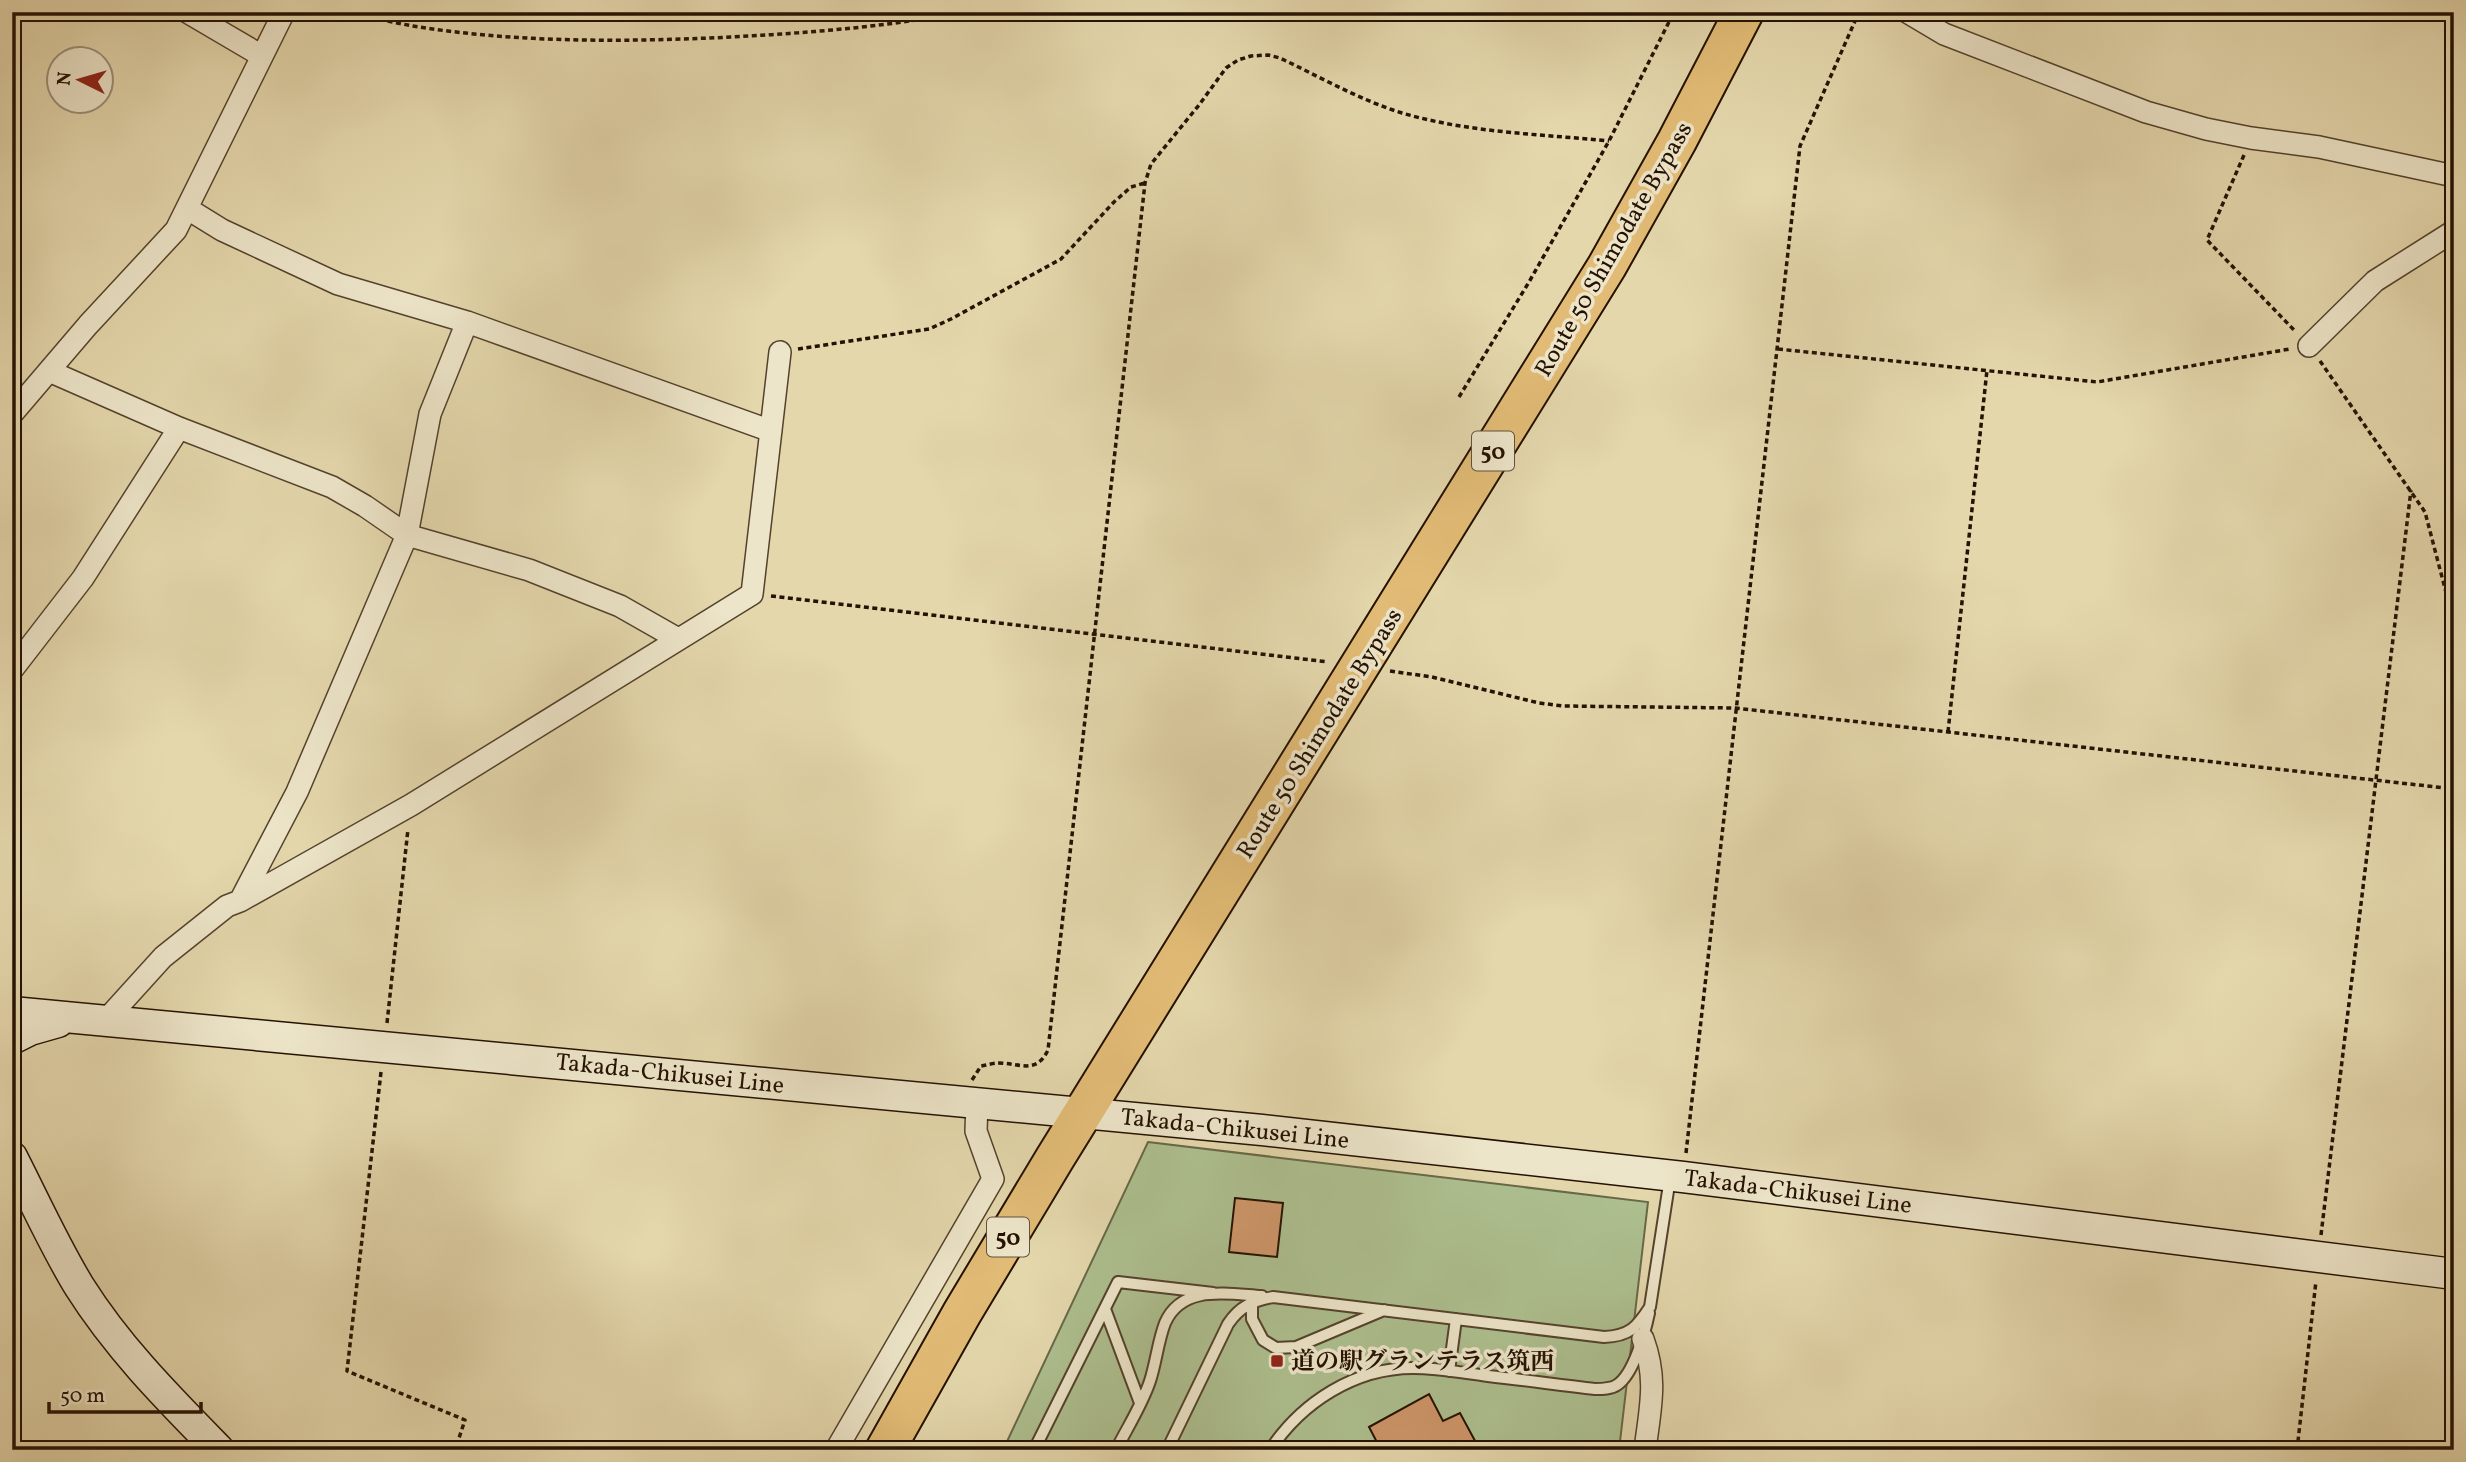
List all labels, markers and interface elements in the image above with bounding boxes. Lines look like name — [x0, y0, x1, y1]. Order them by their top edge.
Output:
north arrow — [46, 46, 116, 116]
text: N — [52, 70, 79, 87]
street label: Route 50 Shimodate Bypass — [1528, 116, 1702, 384]
road number: 50 — [1472, 432, 1514, 471]
street label: Route 50 Shimodate Bypass — [1230, 602, 1412, 866]
street label: Takada-Chikusei Line — [554, 1046, 786, 1104]
street label: Takada-Chikusei Line — [1119, 1101, 1351, 1159]
street label: Takada-Chikusei Line — [1682, 1162, 1914, 1224]
road number: 50 — [987, 1218, 1029, 1256]
place label: 道の駅グランテラス筑西 — [1291, 1346, 1554, 1380]
marker: 道の駅グランテラス筑西 — [1269, 1353, 1285, 1369]
scale bar — [49, 1371, 201, 1415]
text: 50 m — [60, 1382, 105, 1411]

